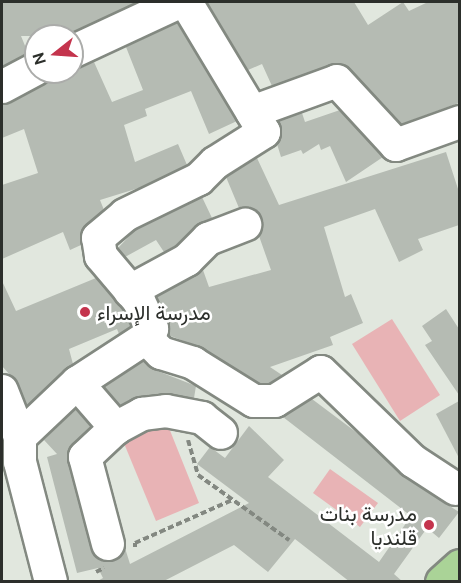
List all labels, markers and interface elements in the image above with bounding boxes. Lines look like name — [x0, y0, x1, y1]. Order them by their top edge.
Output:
north arrow — [24, 24, 84, 84]
text: N — [28, 50, 49, 67]
place label: مدرسة الإسراء — [97, 299, 211, 325]
marker: مدرسة الإسراء — [78, 305, 92, 319]
place label: مدرسة بنات قلنديا — [320, 500, 417, 550]
marker: مدرسة بنات قلنديا — [422, 518, 436, 532]

